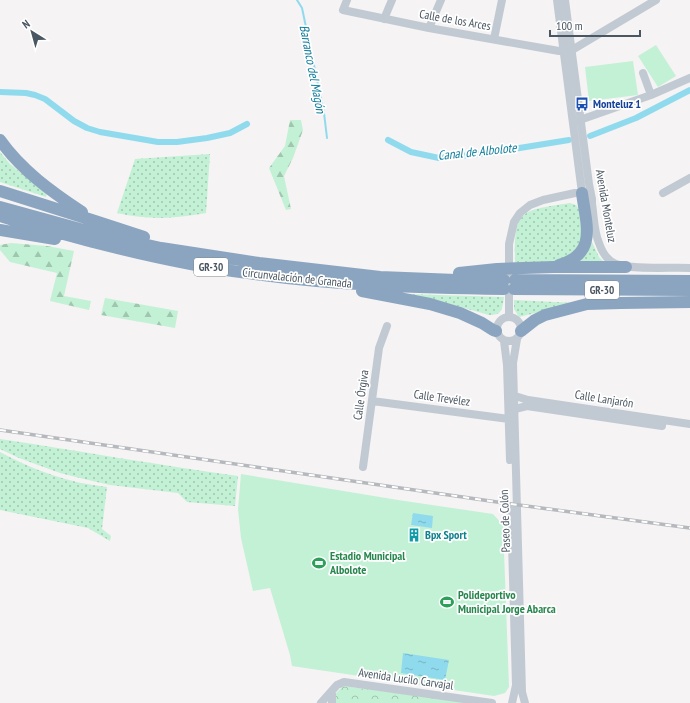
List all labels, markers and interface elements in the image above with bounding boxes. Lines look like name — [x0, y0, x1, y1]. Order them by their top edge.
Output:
street label: Calle de los Arces — [418, 6, 492, 33]
north arrow — [12, 12, 52, 52]
scale bar — [550, 12, 640, 38]
text: N — [19, 17, 33, 31]
text: 100 m — [556, 18, 583, 33]
water label: Barranco del Magón — [296, 24, 330, 116]
bus stop icon: Monteluz 1 — [574, 96, 590, 112]
place label: Monteluz 1 — [593, 96, 641, 111]
water label: Canal de Albolote — [437, 139, 519, 164]
street label: Avenida Monteluz — [593, 168, 620, 244]
road number: GR-30 — [194, 258, 228, 276]
street label: Circunvalación de Granada — [242, 264, 353, 291]
road number: GR-30 — [585, 281, 619, 299]
street label: Calle Órgiva — [350, 369, 371, 421]
street label: Calle Trevélez — [413, 386, 471, 409]
street label: Calle Lanjarón — [574, 386, 635, 411]
street label: Paseo de Colón — [496, 489, 513, 553]
building icon: Bpx Sport — [406, 527, 422, 543]
place label: Bpx Sport — [425, 527, 467, 542]
place label: Estadio Municipal Albolote — [329, 548, 405, 577]
sports icon: Estadio Municipal Albolote — [311, 555, 327, 571]
place label: Polideportivo Municipal Jorge Abarca — [458, 587, 556, 616]
sports icon: Polideportivo Municipal Jorge Abarca — [439, 594, 455, 610]
street label: Avenida Lucilo Carvajal — [358, 664, 455, 693]

